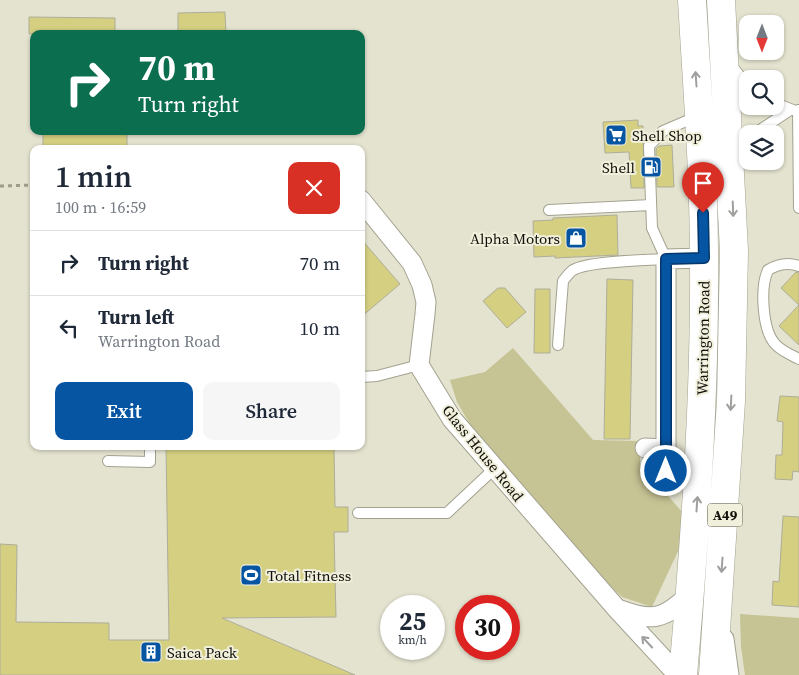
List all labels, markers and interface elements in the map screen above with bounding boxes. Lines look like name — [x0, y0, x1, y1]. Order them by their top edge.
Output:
north arrow — [739, 15, 784, 60]
map controls — [739, 15, 784, 170]
text: 70 m — [138, 44, 215, 92]
icon: right — [55, 50, 120, 115]
button: search — [739, 70, 784, 115]
one-way arrow — [692, 71, 701, 87]
text: Turn right — [138, 89, 239, 119]
supermarket icon: Shell Shop — [604, 123, 628, 147]
place label: Shell Shop — [632, 125, 702, 146]
button: layers — [739, 125, 784, 170]
fuel station icon: Shell — [639, 155, 663, 179]
text: 1 min — [55, 156, 132, 197]
place label: Shell — [602, 157, 636, 178]
button: close — [288, 162, 340, 214]
pin — [682, 162, 724, 213]
icon: arrive — [689, 169, 717, 197]
text: 100 m · 16:59 — [55, 196, 146, 218]
one-way arrow — [728, 201, 737, 217]
shop icon: Alpha Motors — [564, 226, 588, 250]
place label: Alpha Motors — [470, 228, 560, 249]
icon: right — [55, 249, 83, 277]
text: Turn right — [98, 250, 189, 276]
text: 70 m — [299, 250, 340, 276]
street label: Warrington Road — [692, 280, 715, 396]
text: Turn left — [98, 304, 174, 330]
icon: left — [55, 314, 83, 342]
text: 10 m — [299, 315, 340, 341]
text: Warrington Road — [98, 330, 220, 352]
button: Exit — [55, 382, 193, 440]
button: Share — [203, 382, 340, 440]
one-way arrow — [726, 394, 736, 411]
street label: Glass House Road — [437, 400, 529, 506]
position arrow — [639, 444, 691, 496]
one-way arrow — [692, 497, 701, 513]
road number: A49 — [708, 504, 742, 526]
one-way arrow — [717, 557, 726, 573]
sports icon: Total Fitness — [239, 563, 263, 587]
place label: Total Fitness — [267, 565, 351, 586]
speed limit sign: 30 — [455, 595, 520, 660]
text: 25 — [399, 604, 426, 638]
text: km/h — [398, 632, 427, 648]
one-way arrow — [642, 635, 653, 648]
building icon: Saica Pack — [139, 640, 163, 664]
place label: Saica Pack — [167, 642, 238, 663]

